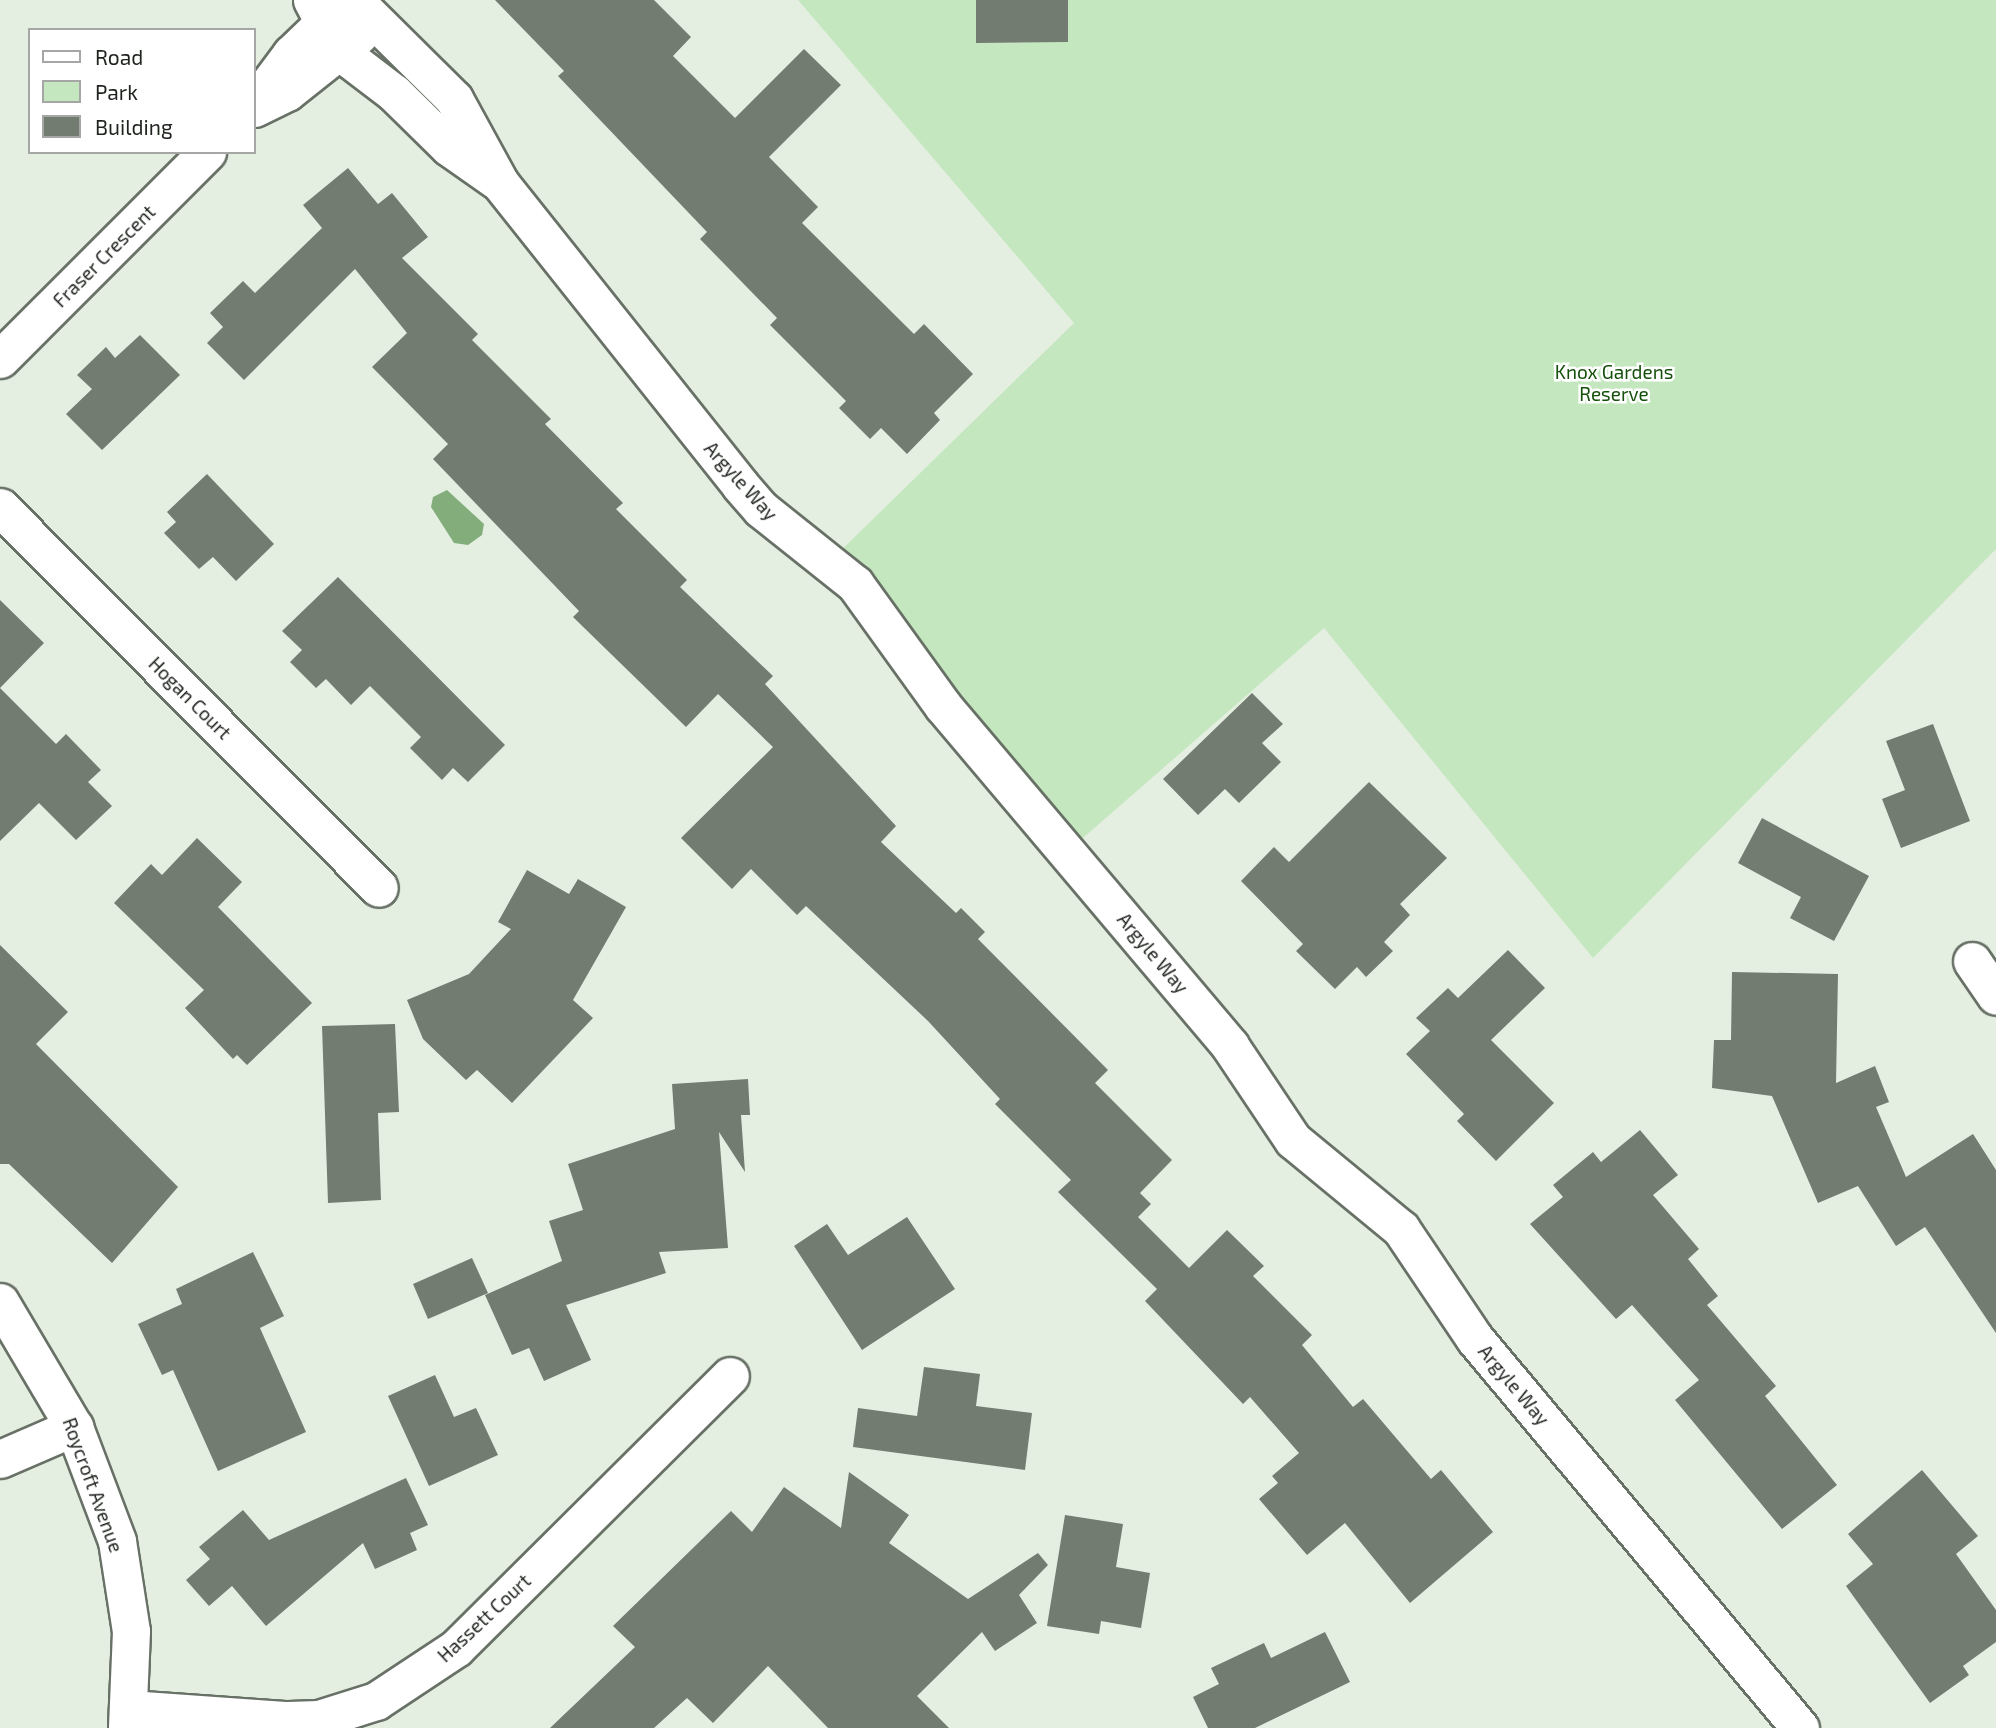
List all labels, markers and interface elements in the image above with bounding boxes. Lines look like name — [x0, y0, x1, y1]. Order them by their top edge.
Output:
legend — [28, 28, 256, 154]
text: Road — [95, 44, 143, 69]
text: Park — [95, 79, 138, 104]
text: Building — [95, 114, 173, 139]
street label: Fraser Crescent — [48, 200, 160, 312]
park label: Knox Gardens Reserve — [1555, 361, 1673, 405]
street label: Argyle Way — [700, 437, 782, 525]
street label: Hogan Court — [144, 652, 236, 744]
street label: Argyle Way — [1113, 908, 1193, 998]
street label: Argyle Way — [1474, 1340, 1554, 1430]
street label: Roycroft Avenue — [58, 1414, 128, 1556]
street label: Hassett Court — [433, 1569, 535, 1667]

